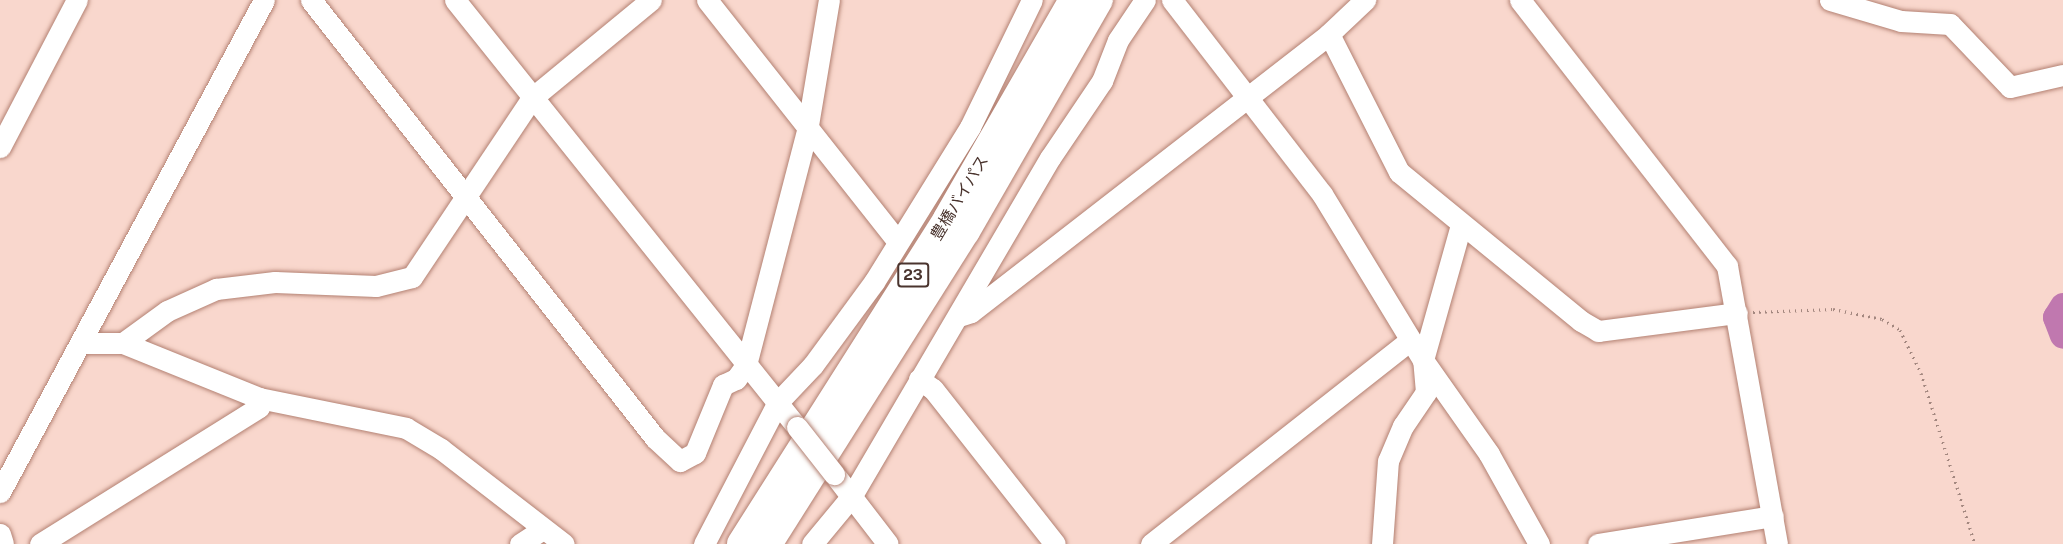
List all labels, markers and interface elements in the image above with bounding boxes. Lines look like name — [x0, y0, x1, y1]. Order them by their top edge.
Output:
street label: 豊橋バイパス — [927, 152, 993, 244]
road number: 23 — [896, 263, 930, 287]

